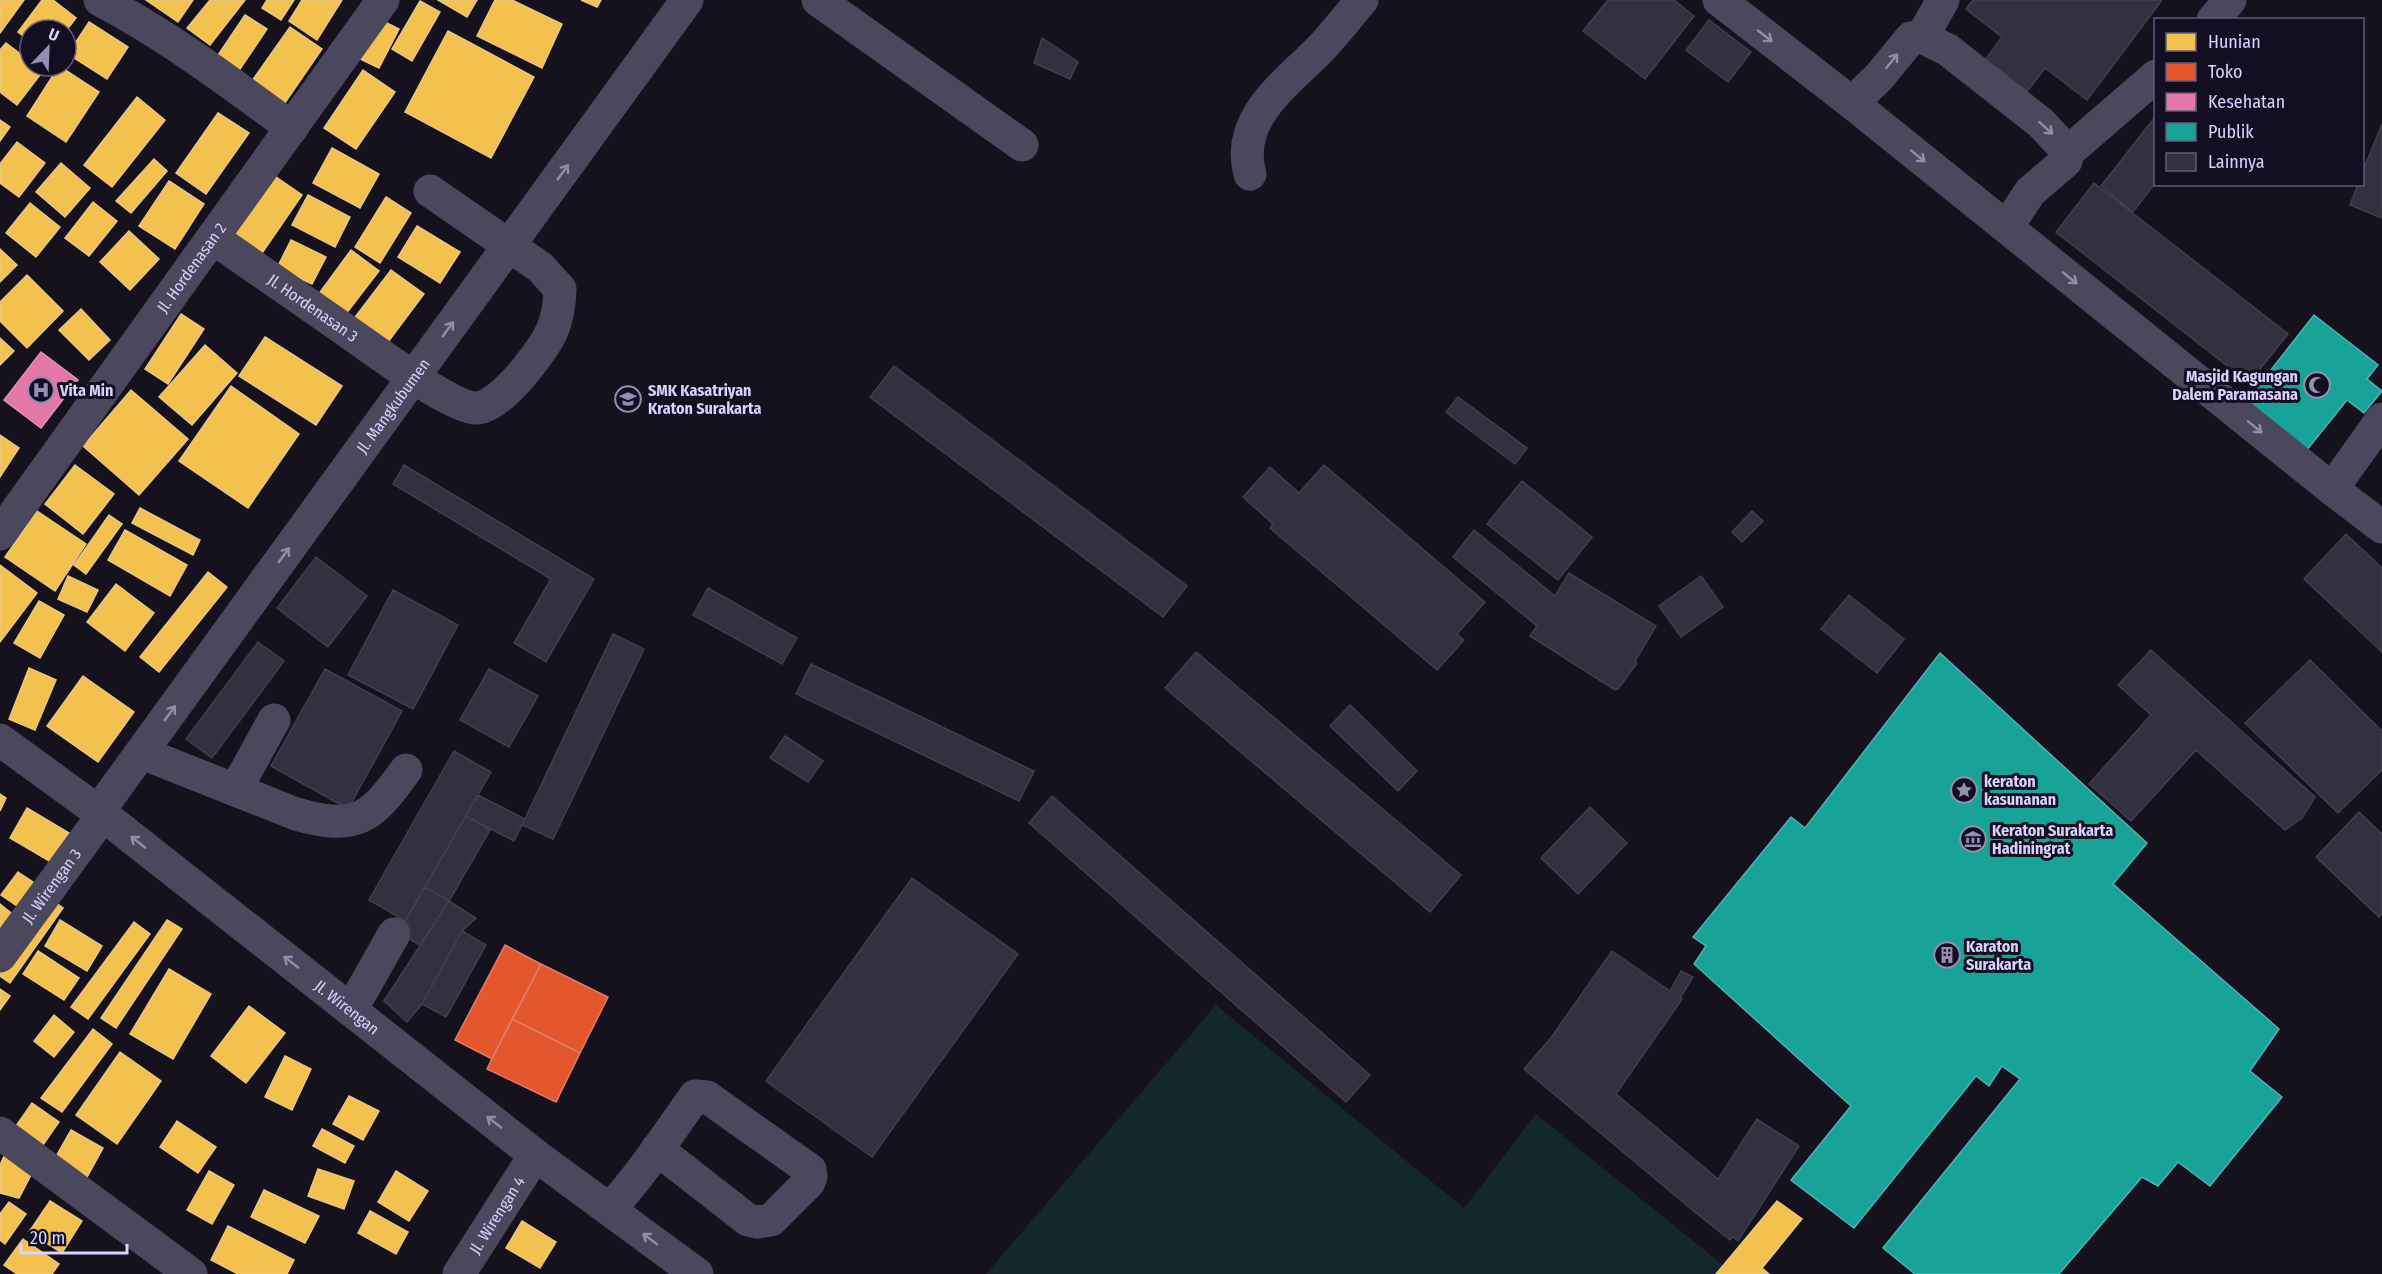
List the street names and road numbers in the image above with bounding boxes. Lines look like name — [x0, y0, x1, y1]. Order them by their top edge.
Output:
street label: Jl. Hordenasan 2 — [153, 219, 230, 316]
street label: Jl. Hordenasan 3 — [264, 270, 362, 346]
street label: Jl. Mangkubumen — [352, 355, 433, 457]
street label: Jl. Wirengan 3 — [18, 845, 85, 927]
street label: Jl. Wirengan — [311, 976, 383, 1038]
street label: Jl. Wirengan 4 — [465, 1172, 529, 1257]

